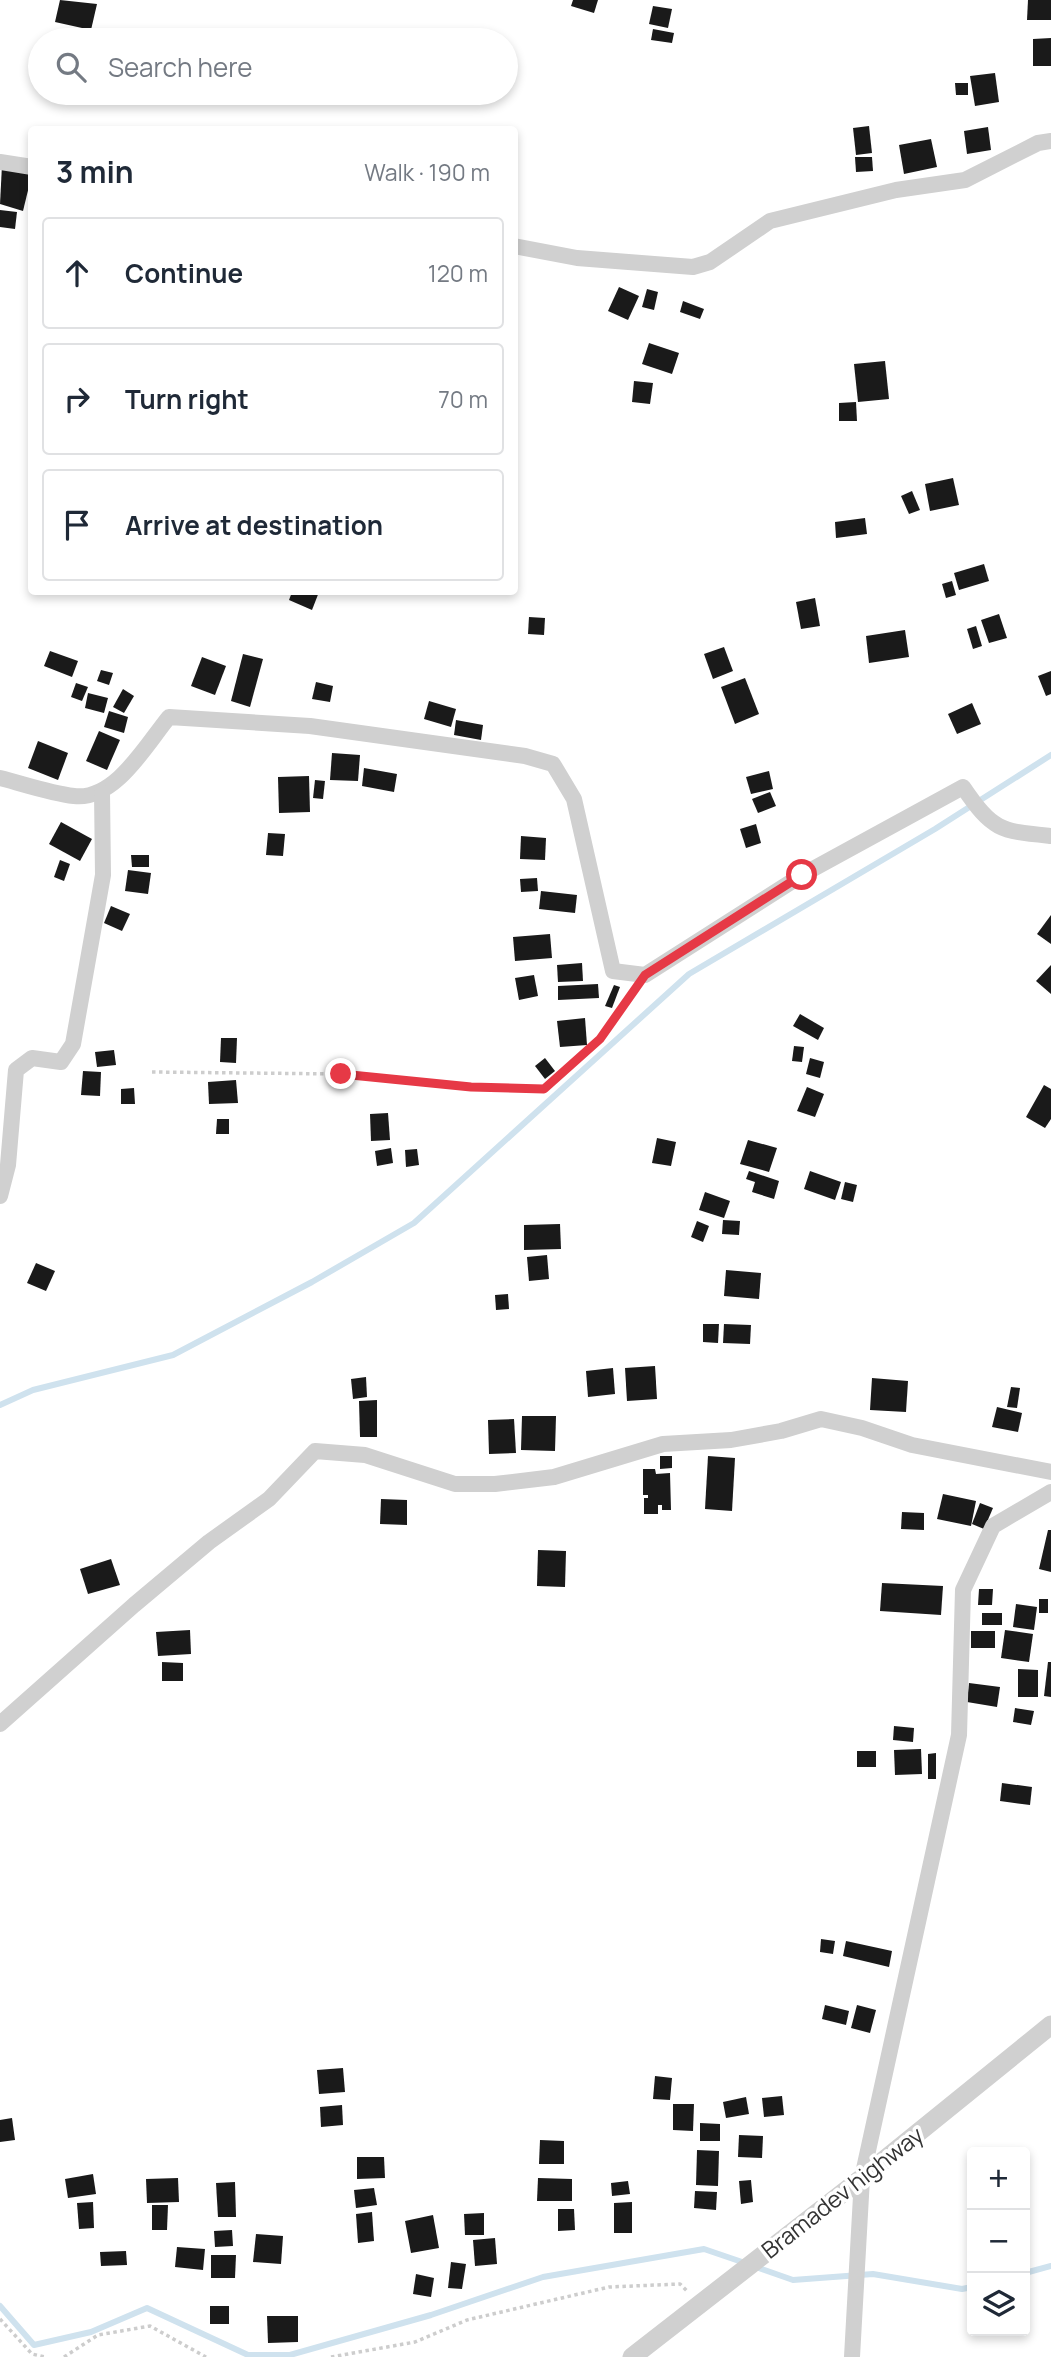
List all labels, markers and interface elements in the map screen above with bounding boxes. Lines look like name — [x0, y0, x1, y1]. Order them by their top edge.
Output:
search box — [28, 28, 518, 105]
icon: search — [52, 48, 90, 86]
text: Search here — [108, 49, 253, 85]
text: 3 min — [56, 151, 134, 192]
text: Walk · 190 m — [364, 156, 490, 188]
icon: ahead — [58, 254, 96, 292]
text: Continue — [125, 255, 243, 291]
text: 120 m — [428, 257, 488, 289]
icon: right — [58, 380, 96, 418]
text: Turn right — [125, 381, 249, 417]
text: 70 m — [438, 383, 488, 415]
icon: arrive — [58, 506, 96, 544]
text: Arrive at destination — [125, 507, 383, 543]
route start — [786, 859, 817, 890]
route end — [325, 1058, 356, 1089]
street label: Bramadev highway — [754, 2119, 930, 2265]
map controls — [967, 2147, 1030, 2336]
button: + — [967, 2147, 1030, 2210]
button: − — [967, 2210, 1030, 2273]
button: layers — [967, 2273, 1030, 2336]

